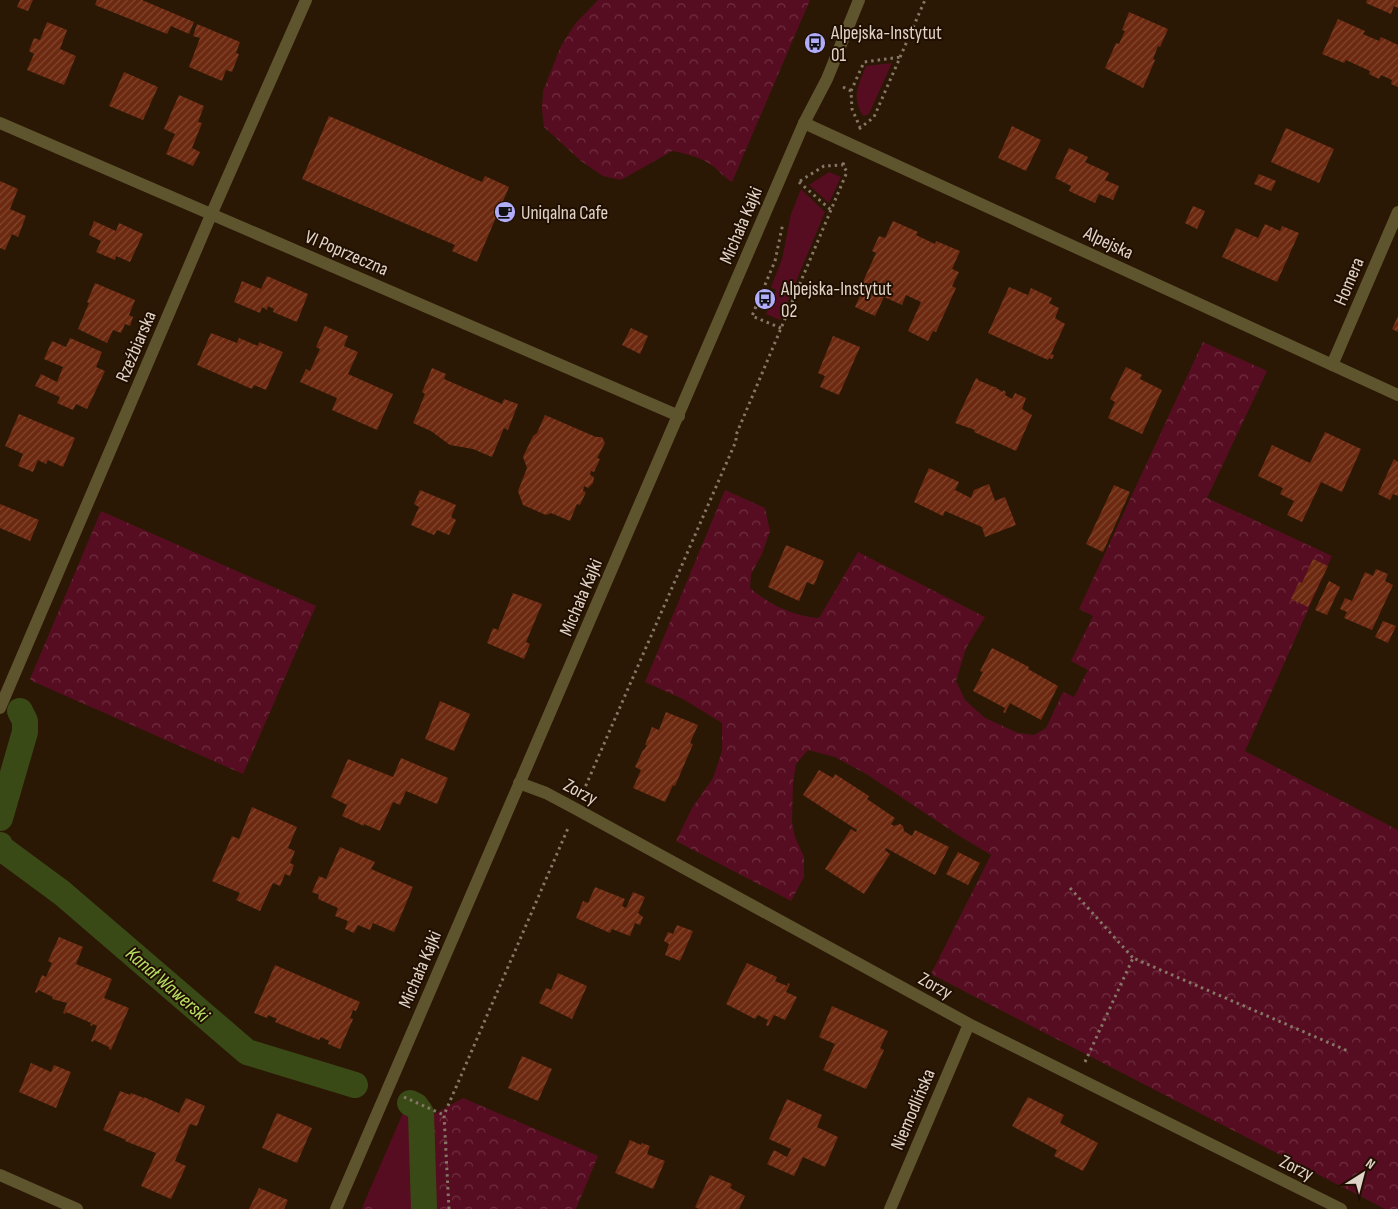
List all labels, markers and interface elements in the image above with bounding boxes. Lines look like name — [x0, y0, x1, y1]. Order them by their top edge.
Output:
place label: Alpejska-Instytut 01 — [830, 22, 942, 67]
bus stop icon: Alpejska-Instytut 01 — [803, 31, 827, 55]
street label: Michała Kajki — [715, 183, 768, 268]
cafe icon: Uniqalna Cafe — [493, 200, 517, 224]
place label: Uniqalna Cafe — [521, 202, 608, 225]
street label: Alpejska — [1079, 221, 1137, 265]
street label: VI Poprzeczna — [301, 225, 392, 281]
street label: Homera — [1329, 254, 1370, 309]
place label: Alpejska-Instytut 02 — [780, 278, 892, 323]
bus stop icon: Alpejska-Instytut 02 — [753, 287, 777, 311]
street label: Rzeźbiarska — [111, 308, 162, 386]
street label: Michała Kajki — [555, 555, 608, 640]
street label: Zorzy — [559, 774, 602, 811]
street label: Michała Kajki — [394, 927, 447, 1012]
water label: Kanał Wawerski — [121, 942, 215, 1028]
street label: Zorzy — [914, 968, 957, 1005]
street label: Niemodlińska — [886, 1066, 941, 1154]
north arrow — [1338, 1149, 1388, 1199]
street label: Zorzy — [1276, 1150, 1318, 1187]
text: N — [1362, 1155, 1378, 1173]

